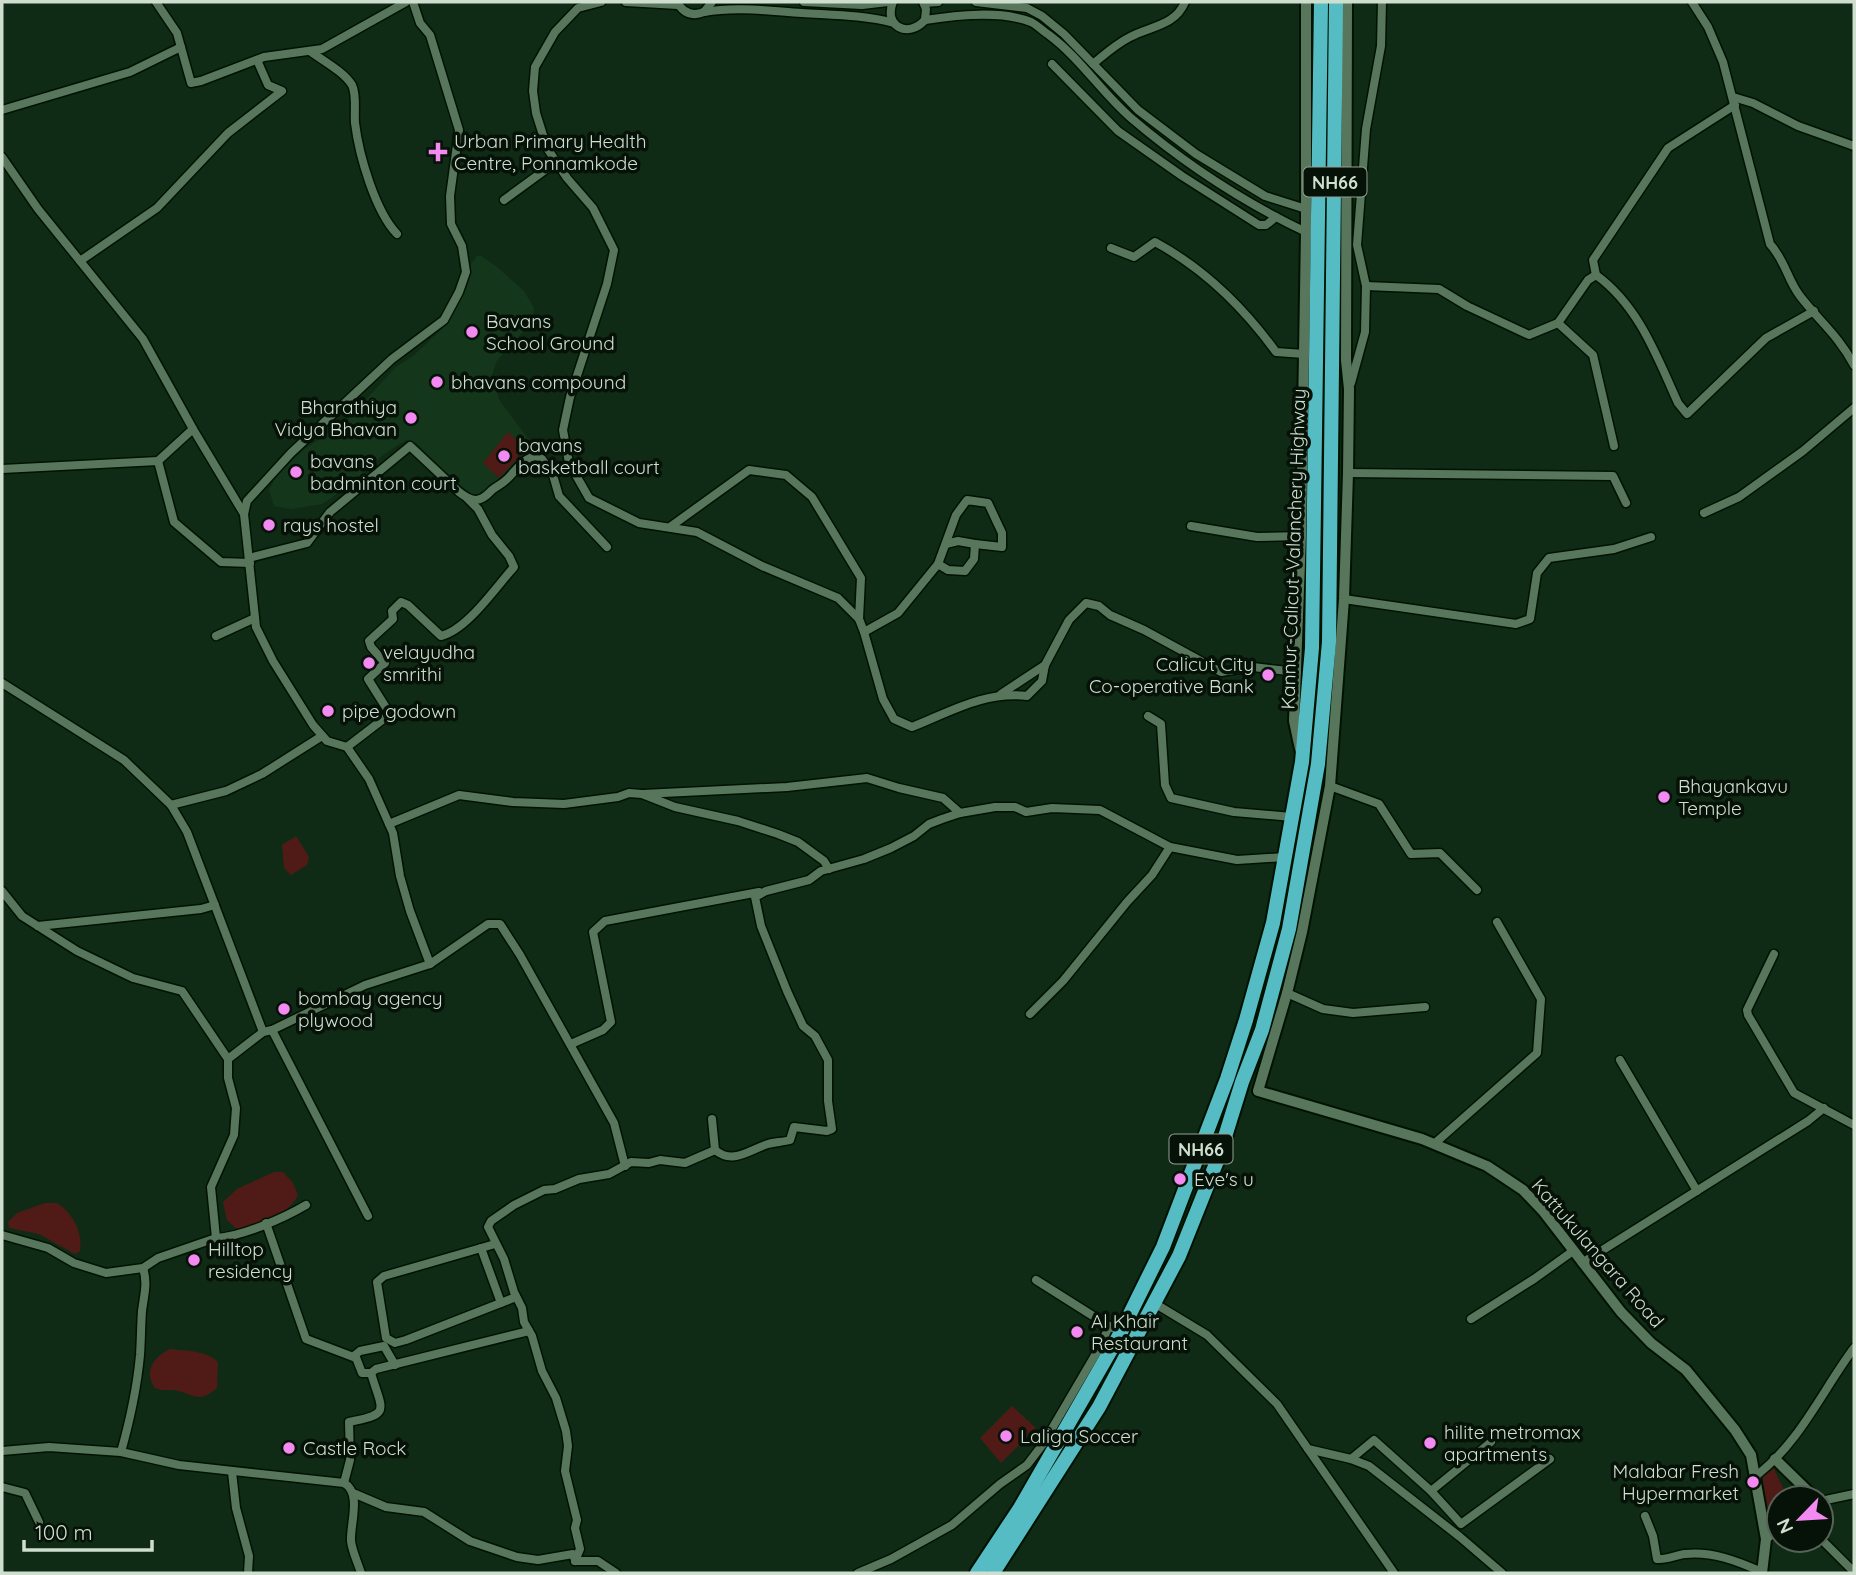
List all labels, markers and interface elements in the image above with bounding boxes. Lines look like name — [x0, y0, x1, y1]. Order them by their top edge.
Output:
place label: Urban Primary Health Centre, Ponnamkode — [454, 129, 646, 175]
marker: Urban Primary Health Centre, Ponnamkode — [428, 142, 448, 162]
road number: NH66 — [1304, 168, 1366, 196]
place label: Bavans School Ground — [486, 309, 615, 355]
marker: Bavans School Ground — [464, 324, 480, 340]
place label: bhavans compound — [451, 370, 626, 394]
marker: bhavans compound — [429, 374, 445, 390]
street label: Kannur-Calicut-Valanchery Highway — [1275, 388, 1311, 710]
place label: Bharathiya Vidya Bhavan — [274, 395, 397, 441]
marker: Bharathiya Vidya Bhavan — [403, 410, 419, 426]
place label: bavans basketball court — [518, 433, 660, 479]
marker: bavans basketball court — [496, 448, 512, 464]
place label: bavans badminton court — [310, 449, 457, 495]
marker: bavans badminton court — [288, 464, 304, 480]
place label: rays hostel — [283, 513, 379, 537]
marker: rays hostel — [261, 517, 277, 533]
place label: velayudha smrithi — [383, 640, 475, 686]
place label: Calicut City Co-operative Bank — [1089, 652, 1254, 698]
marker: velayudha smrithi — [361, 655, 377, 671]
marker: Calicut City Co-operative Bank — [1260, 667, 1276, 683]
place label: pipe godown — [342, 699, 456, 723]
marker: pipe godown — [320, 703, 336, 719]
place label: Bhayankavu Temple — [1678, 774, 1788, 820]
marker: Bhayankavu Temple — [1656, 789, 1672, 805]
place label: bombay agency plywood — [298, 986, 443, 1032]
marker: bombay agency plywood — [276, 1001, 292, 1017]
road number: NH66 — [1170, 1134, 1232, 1164]
place label: Eve's u — [1194, 1167, 1254, 1191]
marker: Eve's u — [1172, 1171, 1188, 1187]
street label: Kattukulangara Road — [1527, 1173, 1669, 1333]
place label: Hilltop residency — [208, 1237, 292, 1283]
marker: Hilltop residency — [186, 1252, 202, 1268]
place label: Al Khair Restaurant — [1091, 1309, 1188, 1355]
marker: Al Khair Restaurant — [1069, 1324, 1085, 1340]
place label: hilite metromax apartments — [1444, 1420, 1580, 1466]
place label: Laliga Soccer — [1020, 1424, 1139, 1448]
marker: Laliga Soccer — [998, 1428, 1014, 1444]
marker: hilite metromax apartments — [1422, 1435, 1438, 1451]
place label: Castle Rock — [303, 1436, 407, 1460]
marker: Castle Rock — [281, 1440, 297, 1456]
place label: Malabar Fresh Hypermarket — [1612, 1459, 1739, 1505]
marker: Malabar Fresh Hypermarket — [1745, 1474, 1761, 1490]
north arrow — [1765, 1484, 1835, 1554]
scale bar — [24, 1508, 152, 1552]
text: N — [1771, 1515, 1798, 1538]
text: 100 m — [35, 1519, 93, 1545]

